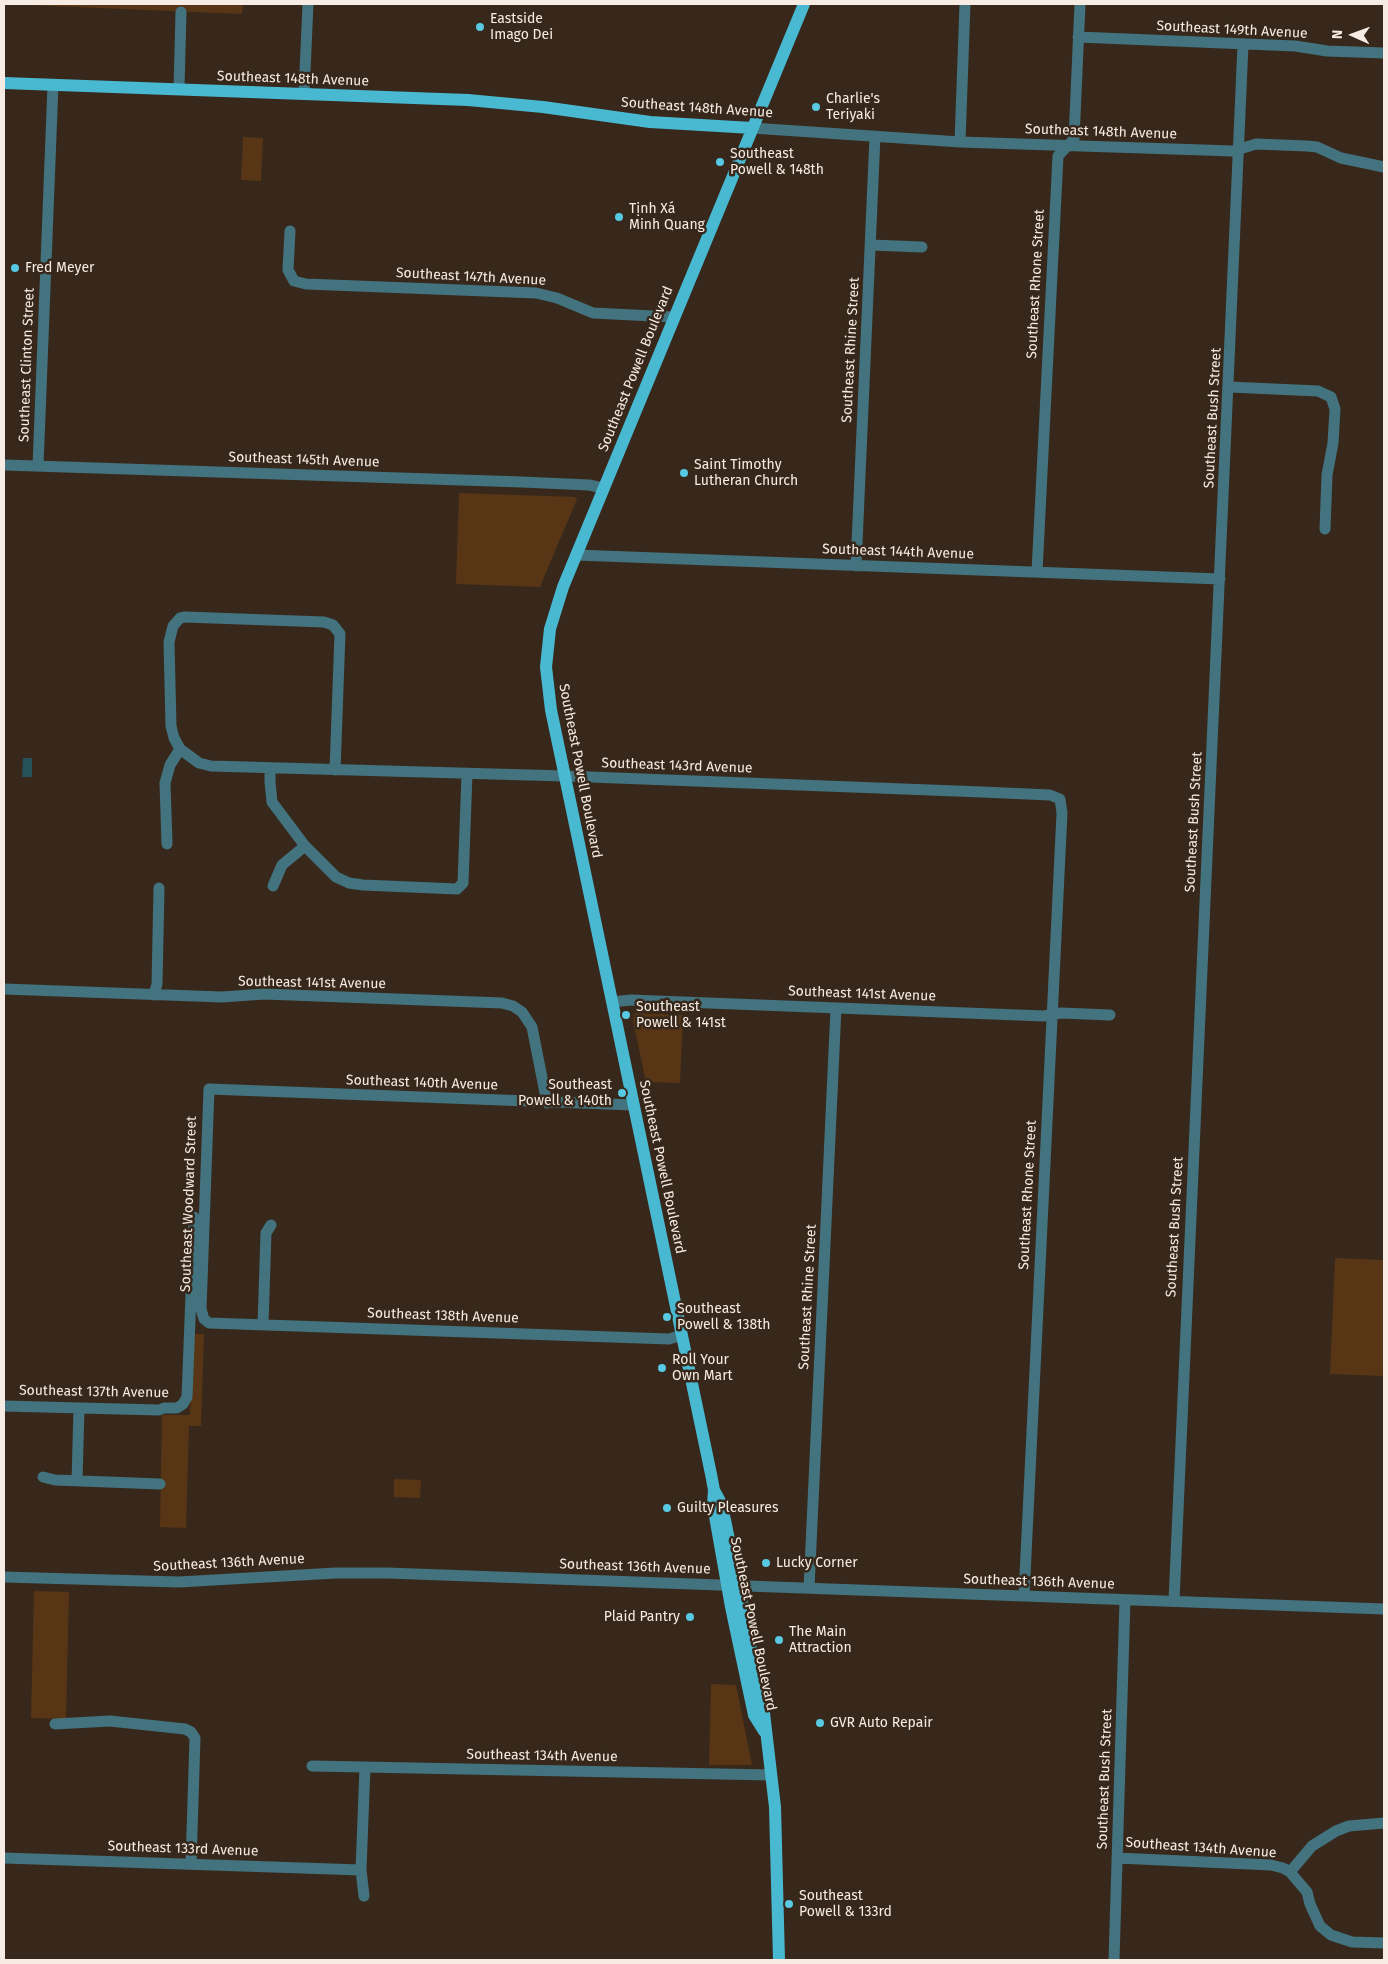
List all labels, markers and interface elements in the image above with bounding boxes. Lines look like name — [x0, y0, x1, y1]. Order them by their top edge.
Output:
north arrow — [1328, 10, 1378, 60]
place label: Eastside Imago Dei — [490, 11, 553, 44]
street label: Southeast 149th Avenue — [1156, 18, 1308, 42]
marker: Eastside Imago Dei — [474, 21, 486, 33]
text: N — [1329, 30, 1346, 39]
street label: Southeast 148th Avenue — [217, 68, 369, 90]
place label: Charlie's Teriyaki — [826, 91, 880, 124]
street label: Southeast 148th Avenue — [621, 94, 773, 122]
marker: Charlie's Teriyaki — [810, 101, 822, 113]
street label: Southeast 148th Avenue — [1025, 121, 1177, 143]
place label: Southeast Powell & 148th — [730, 146, 824, 178]
marker: Southeast Powell & 148th — [714, 156, 726, 168]
place label: Tịnh Xá Minh Quang — [629, 201, 705, 233]
street label: Southeast Rhone Street — [1024, 209, 1048, 359]
marker: Tịnh Xá Minh Quang — [613, 211, 625, 223]
place label: Fred Meyer — [25, 260, 94, 276]
marker: Fred Meyer — [9, 262, 21, 274]
street label: Southeast 147th Avenue — [396, 265, 546, 289]
street label: Southeast Rhine Street — [839, 277, 863, 423]
street label: Southeast Powell Boulevard — [595, 284, 677, 454]
street label: Southeast Clinton Street — [16, 288, 38, 442]
street label: Southeast Bush Street — [1201, 347, 1225, 489]
street label: Southeast 145th Avenue — [228, 449, 380, 471]
place label: Saint Timothy Lutheran Church — [694, 457, 798, 490]
marker: Saint Timothy Lutheran Church — [678, 467, 690, 479]
street label: Southeast 144th Avenue — [822, 541, 974, 563]
street label: Southeast Powell Boulevard — [555, 683, 605, 859]
street label: Southeast Bush Street — [1182, 751, 1206, 893]
street label: Southeast 143rd Avenue — [601, 755, 753, 777]
street label: Southeast 141st Avenue — [238, 973, 386, 993]
street label: Southeast 141st Avenue — [788, 983, 936, 1005]
place label: Southeast Powell & 141st — [636, 999, 726, 1032]
marker: Southeast Powell & 141st — [620, 1009, 632, 1021]
street label: Southeast 140th Avenue — [346, 1072, 498, 1094]
place label: Southeast Powell & 140th — [518, 1077, 612, 1110]
street label: Southeast Powell Boulevard — [635, 1079, 689, 1255]
marker: Southeast Powell & 140th — [616, 1087, 628, 1099]
street label: Southeast Woodward Street — [178, 1116, 200, 1292]
street label: Southeast Rhone Street — [1016, 1120, 1040, 1270]
street label: Southeast Bush Street — [1163, 1156, 1187, 1298]
street label: Southeast Rhine Street — [796, 1224, 820, 1370]
place label: Southeast Powell & 138th — [677, 1301, 770, 1334]
street label: Southeast 138th Avenue — [367, 1305, 519, 1327]
marker: Southeast Powell & 138th — [661, 1311, 673, 1323]
place label: Roll Your Own Mart — [672, 1352, 733, 1384]
marker: Roll Your Own Mart — [656, 1362, 668, 1374]
street label: Southeast 137th Avenue — [19, 1382, 169, 1402]
place label: Guilty Pleasures — [677, 1500, 778, 1516]
marker: Guilty Pleasures — [661, 1502, 673, 1514]
street label: Southeast Powell Boulevard — [726, 1536, 780, 1712]
street label: Southeast 136th Avenue — [153, 1551, 305, 1575]
place label: Lucky Corner — [776, 1555, 858, 1571]
street label: Southeast 136th Avenue — [559, 1556, 711, 1578]
marker: Lucky Corner — [760, 1557, 772, 1569]
street label: Southeast 136th Avenue — [963, 1571, 1115, 1593]
place label: Plaid Pantry — [604, 1609, 680, 1625]
marker: Plaid Pantry — [684, 1611, 696, 1623]
place label: The Main Attraction — [789, 1624, 852, 1656]
marker: The Main Attraction — [773, 1634, 785, 1646]
street label: Southeast Bush Street — [1094, 1708, 1116, 1850]
place label: GVR Auto Repair — [830, 1715, 933, 1731]
marker: GVR Auto Repair — [814, 1717, 826, 1729]
street label: Southeast 134th Avenue — [466, 1746, 618, 1766]
street label: Southeast 134th Avenue — [1125, 1834, 1277, 1862]
street label: Southeast 133rd Avenue — [107, 1838, 259, 1860]
place label: Southeast Powell & 133rd — [799, 1888, 892, 1920]
marker: Southeast Powell & 133rd — [783, 1898, 795, 1910]

